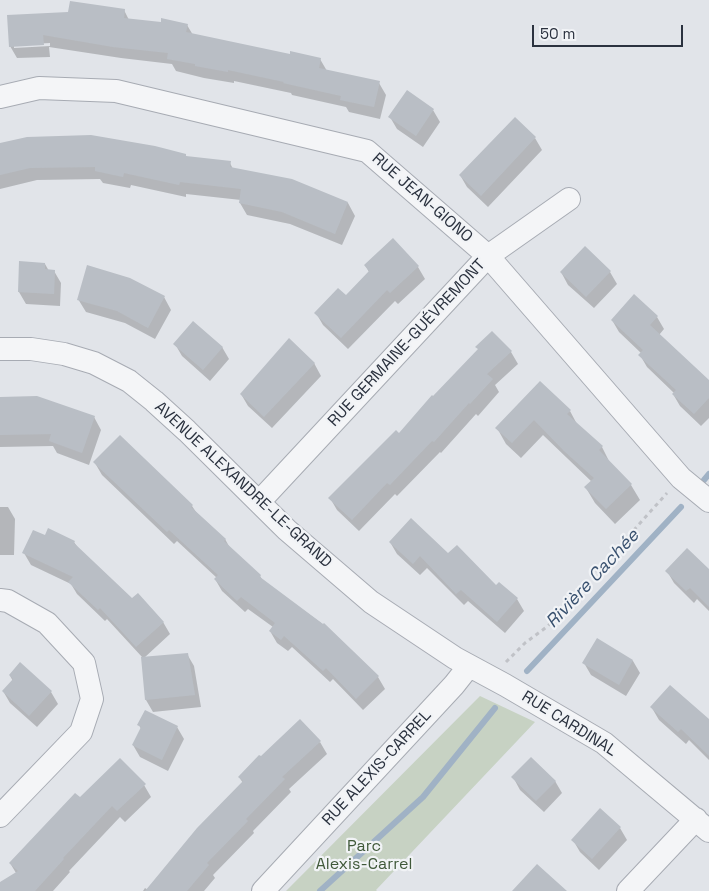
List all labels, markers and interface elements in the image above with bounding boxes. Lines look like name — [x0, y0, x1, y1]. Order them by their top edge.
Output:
scale bar — [534, 15, 685, 47]
text: 50 m — [540, 24, 575, 43]
street label: RUE JEAN-GIONO — [368, 149, 476, 247]
street label: RUE GERMAINE-GUÉVREMONT — [324, 255, 490, 431]
street label: AVENUE ALEXANDRE-LE-GRAND — [150, 398, 336, 572]
water label: Rivière Cachée — [542, 525, 644, 633]
street label: RUE CARDINAL — [518, 687, 620, 761]
street label: RUE ALEXIS-CARREL — [318, 706, 436, 830]
park label: Parc Alexis-Carrel — [316, 837, 412, 875]

